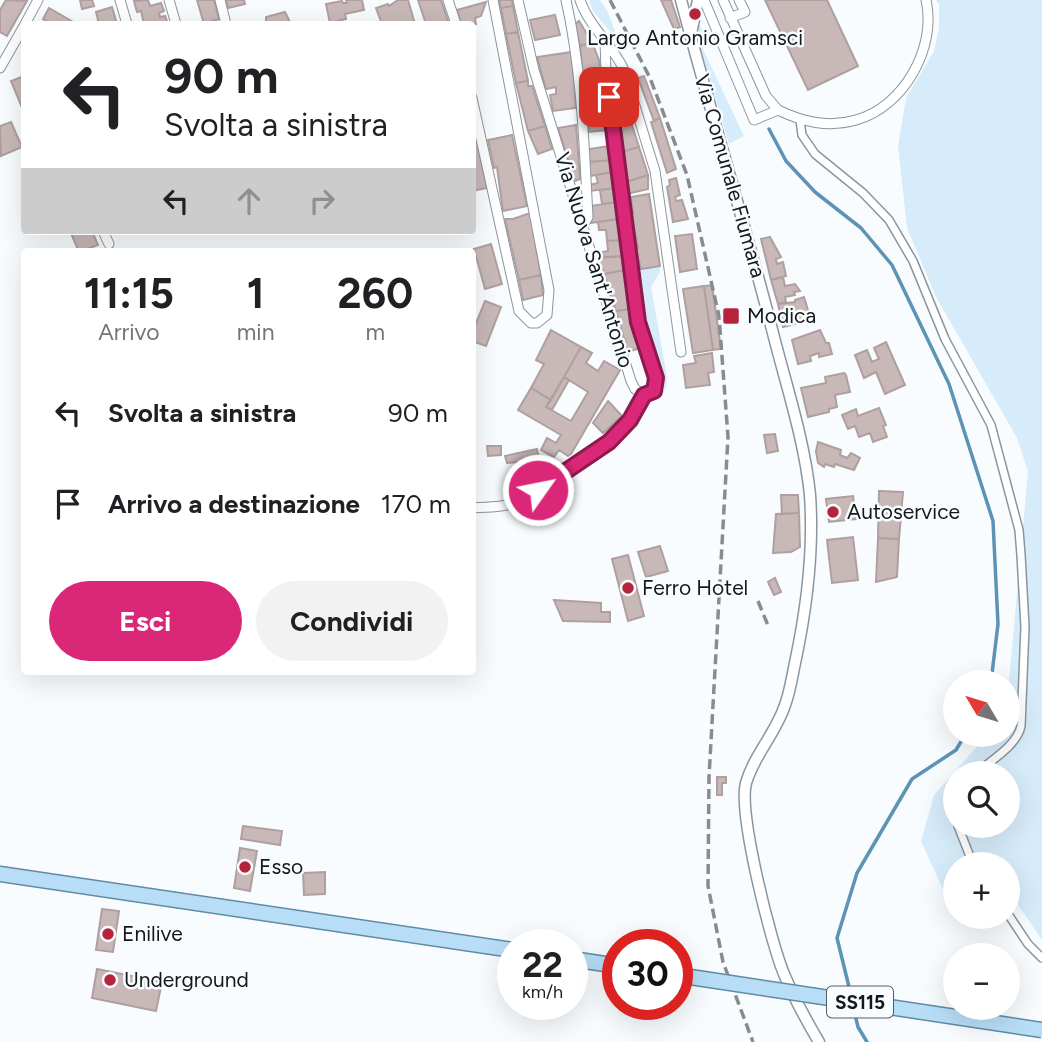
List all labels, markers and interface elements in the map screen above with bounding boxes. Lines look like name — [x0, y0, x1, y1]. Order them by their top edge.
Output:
marker: Largo Antonio Gramsci — [687, 6, 703, 22]
place label: Largo Antonio Gramsci — [587, 25, 803, 50]
text: 90 m — [164, 46, 279, 105]
icon: left — [49, 49, 140, 140]
pin — [579, 67, 639, 127]
street label: Via Comunale Fiumara — [689, 71, 771, 280]
icon: arrive — [590, 78, 628, 116]
text: Svolta a sinistra — [164, 106, 388, 144]
street label: Via Nuova Sant'Antonio — [550, 149, 639, 371]
icon: left — [157, 182, 195, 220]
icon: ahead — [230, 182, 268, 220]
icon: right — [303, 182, 341, 220]
text: 11:15 — [84, 268, 174, 319]
text: 1 — [247, 268, 265, 319]
text: 260 — [337, 268, 413, 319]
place label: Modica — [747, 303, 816, 328]
marker: Modica — [721, 306, 741, 326]
text: Arrivo — [98, 318, 160, 346]
text: min — [237, 318, 275, 346]
text: m — [365, 318, 385, 346]
icon: left — [49, 394, 87, 432]
text: Svolta a sinistra — [108, 397, 296, 429]
text: 90 m — [388, 397, 448, 429]
position arrow — [501, 453, 575, 527]
icon: arrive — [49, 485, 87, 523]
text: Arrivo a destinazione — [108, 488, 360, 520]
text: 170 m — [381, 488, 451, 520]
place label: Autoservice — [847, 499, 960, 524]
marker: Autoservice — [825, 504, 841, 520]
place label: Ferro Hotel — [642, 575, 748, 600]
marker: Ferro Hotel — [620, 580, 636, 596]
button: Esci — [49, 581, 242, 661]
button: Condividi — [256, 581, 448, 661]
north arrow — [943, 670, 1020, 747]
map controls — [943, 670, 1020, 1020]
button: search — [943, 761, 1020, 838]
button: + — [943, 852, 1020, 929]
place label: Esso — [259, 854, 303, 879]
marker: Esso — [237, 859, 253, 875]
place label: Enilive — [122, 921, 183, 946]
marker: Enilive — [100, 926, 116, 942]
speed limit sign: 30 — [602, 929, 693, 1020]
button: − — [943, 943, 1020, 1020]
text: 22 — [522, 944, 563, 986]
place label: Underground — [124, 967, 249, 992]
marker: Underground — [102, 972, 118, 988]
text: km/h — [522, 981, 563, 1003]
road number: SS115 — [827, 986, 893, 1018]

